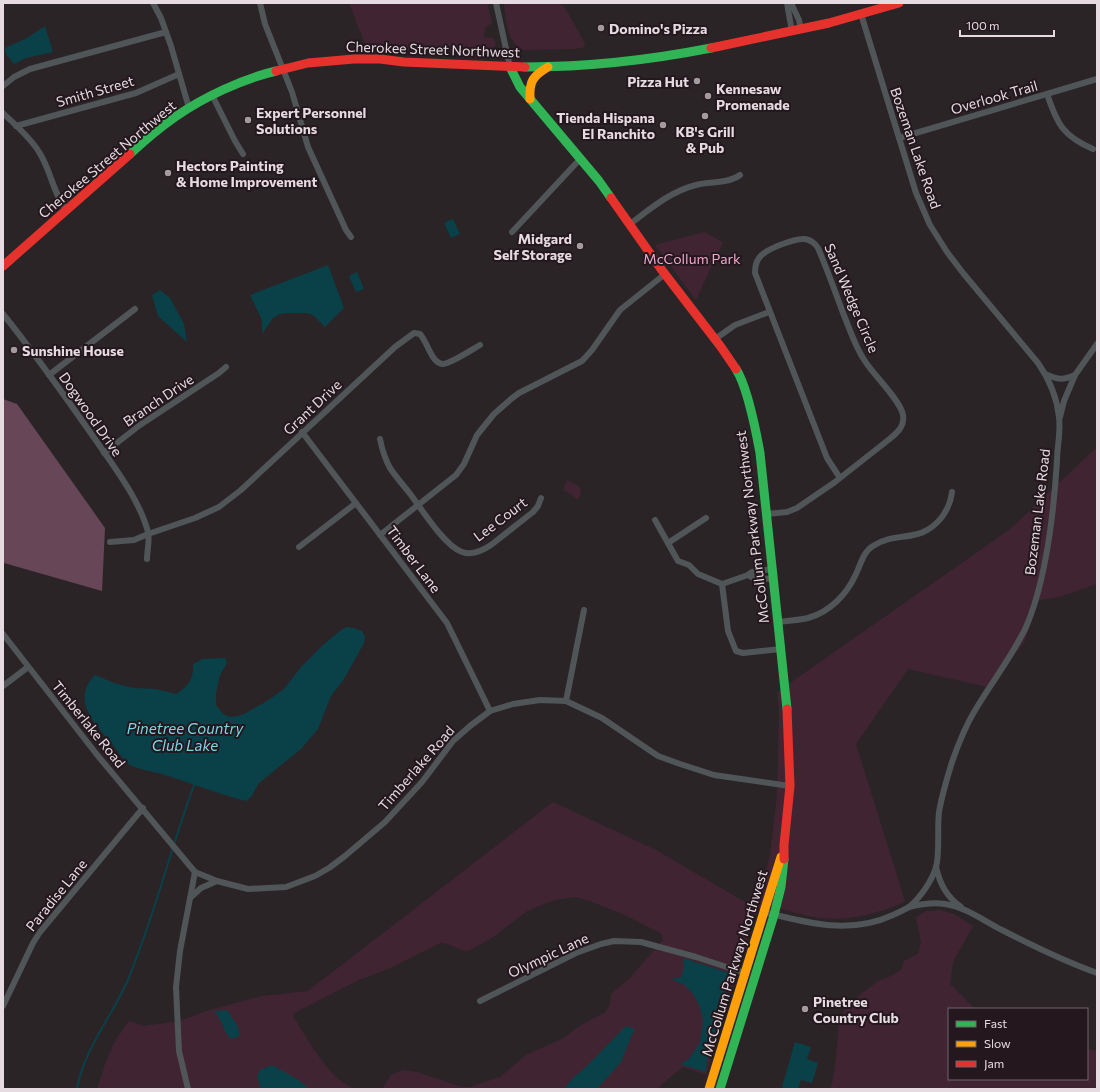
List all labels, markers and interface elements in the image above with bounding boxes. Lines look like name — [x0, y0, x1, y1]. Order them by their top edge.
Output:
scale bar — [960, 12, 1054, 38]
text: 100 m — [966, 18, 1000, 32]
place label: Domino's Pizza — [609, 20, 707, 37]
marker: Domino's Pizza — [596, 23, 606, 33]
street label: Cherokee Street Northwest — [346, 37, 521, 61]
street label: Smith Street — [54, 72, 136, 110]
place label: Pizza Hut — [627, 73, 689, 90]
marker: Pizza Hut — [692, 76, 702, 86]
street label: Overlook Trail — [949, 76, 1039, 118]
place label: Kennesaw Promenade — [716, 80, 790, 113]
street label: Bozeman Lake Road — [887, 85, 945, 211]
marker: Kennesaw Promenade — [703, 91, 713, 101]
street label: Cherokee Street Northwest — [35, 96, 179, 222]
place label: Expert Personnel Solutions — [256, 104, 366, 137]
place label: Tienda Hispana El Ranchito — [556, 109, 655, 142]
marker: KB's Grill & Pub — [700, 111, 710, 121]
marker: Expert Personnel Solutions — [243, 115, 253, 125]
marker: Tienda Hispana El Ranchito — [658, 120, 668, 130]
place label: KB's Grill & Pub — [676, 123, 734, 156]
place label: Hectors Painting & Home Improvement — [176, 157, 317, 190]
marker: Hectors Painting & Home Improvement — [163, 168, 173, 178]
place label: Midgard Self Storage — [494, 230, 572, 263]
marker: Midgard Self Storage — [575, 241, 585, 251]
street label: Sand Wedge Circle — [821, 241, 883, 355]
park label: McCollum Park — [643, 250, 741, 267]
place label: Sunshine House — [22, 342, 124, 359]
marker: Sunshine House — [9, 345, 19, 355]
street label: Dogwood Drive — [56, 369, 126, 459]
street label: Branch Drive — [120, 370, 196, 430]
street label: Grant Drive — [279, 376, 345, 438]
street label: McCollum Parkway Northwest — [732, 429, 772, 624]
street label: Bozeman Lake Road — [1021, 448, 1053, 576]
street label: Lee Court — [470, 493, 530, 545]
street label: Timber Lane — [383, 522, 445, 596]
street label: Timberlake Road — [49, 677, 129, 771]
water label: Pinetree Country Club Lake — [127, 719, 244, 754]
street label: Timberlake Road — [375, 722, 457, 814]
street label: Paradise Lane — [22, 856, 90, 934]
street label: McCollum Parkway Northwest — [698, 867, 771, 1058]
street label: Olympic Lane — [505, 929, 591, 981]
place label: Pinetree Country Club — [813, 993, 899, 1026]
marker: Pinetree Country Club — [800, 1004, 810, 1014]
legend — [948, 1008, 1088, 1080]
text: Fast — [984, 1016, 1007, 1030]
text: Slow — [984, 1036, 1011, 1050]
text: Jam — [984, 1056, 1004, 1071]

